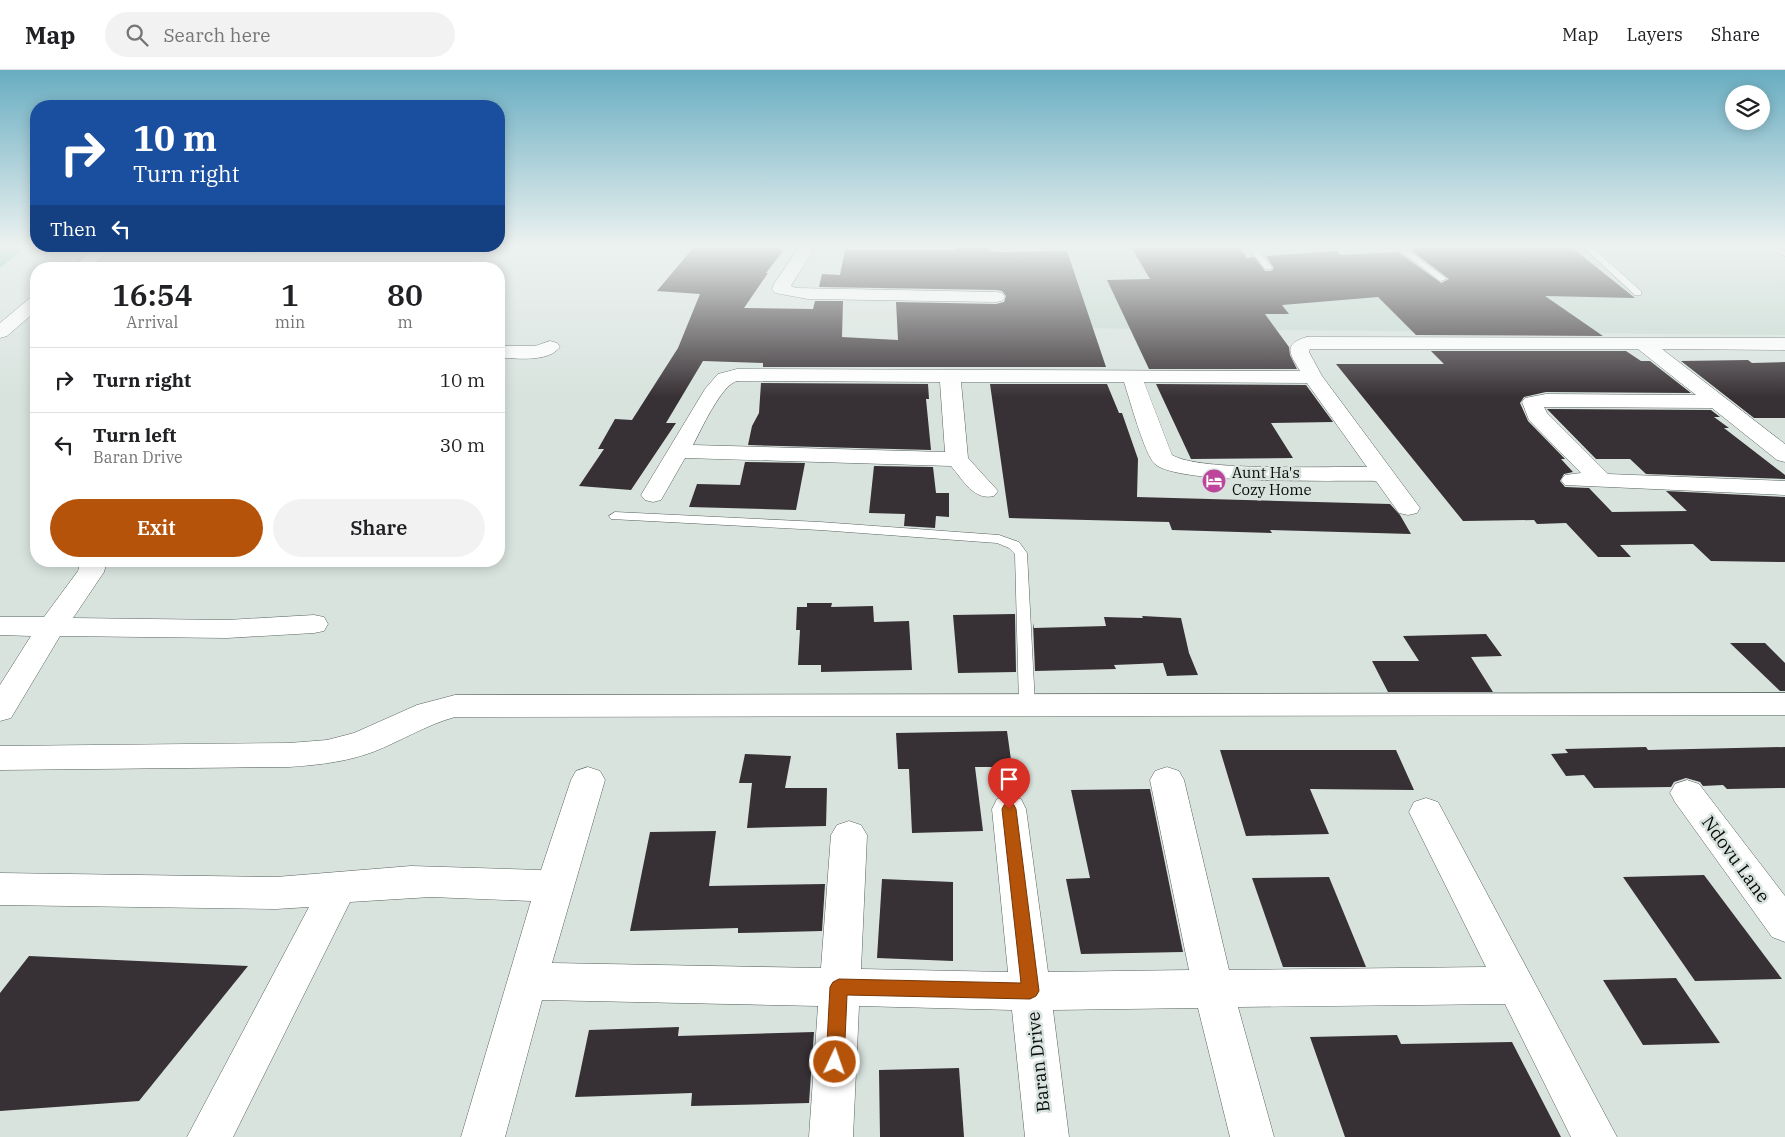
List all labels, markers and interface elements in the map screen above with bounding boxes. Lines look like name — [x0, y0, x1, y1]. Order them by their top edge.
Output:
search box — [105, 12, 455, 57]
text: Map — [25, 19, 75, 51]
icon: search — [123, 21, 151, 49]
text: Search here — [163, 23, 270, 47]
text: Map — [1562, 23, 1599, 46]
text: Layers — [1627, 23, 1683, 46]
text: Share — [1711, 23, 1760, 46]
map controls — [1725, 85, 1770, 130]
button: layers — [1725, 85, 1770, 130]
text: 10 m — [133, 115, 217, 161]
icon: right — [50, 120, 115, 185]
text: Turn right — [133, 159, 240, 188]
icon: left — [107, 215, 135, 243]
text: Then — [50, 217, 97, 241]
text: 16:54 — [112, 275, 193, 314]
text: 1 — [281, 275, 299, 314]
text: 80 — [387, 275, 423, 314]
text: Arrival — [126, 312, 178, 332]
text: min — [275, 312, 305, 332]
text: m — [397, 312, 413, 332]
icon: right — [50, 366, 78, 394]
text: Turn right — [93, 368, 191, 392]
text: 10 m — [440, 368, 485, 392]
text: Turn left — [93, 423, 176, 447]
icon: left — [50, 431, 78, 459]
text: 30 m — [440, 433, 485, 457]
text: Baran Drive — [93, 447, 183, 467]
place label: Aunt Ha's Cozy Home — [1232, 463, 1312, 499]
hotel icon: Aunt Ha's Cozy Home — [1201, 468, 1227, 494]
button: Exit — [50, 499, 263, 557]
button: Share — [273, 499, 485, 557]
pin — [988, 758, 1030, 809]
icon: arrive — [995, 765, 1023, 793]
street label: Ndovu Lane — [1697, 811, 1775, 907]
street label: Baran Drive — [1021, 1011, 1055, 1113]
position arrow — [808, 1035, 860, 1087]

